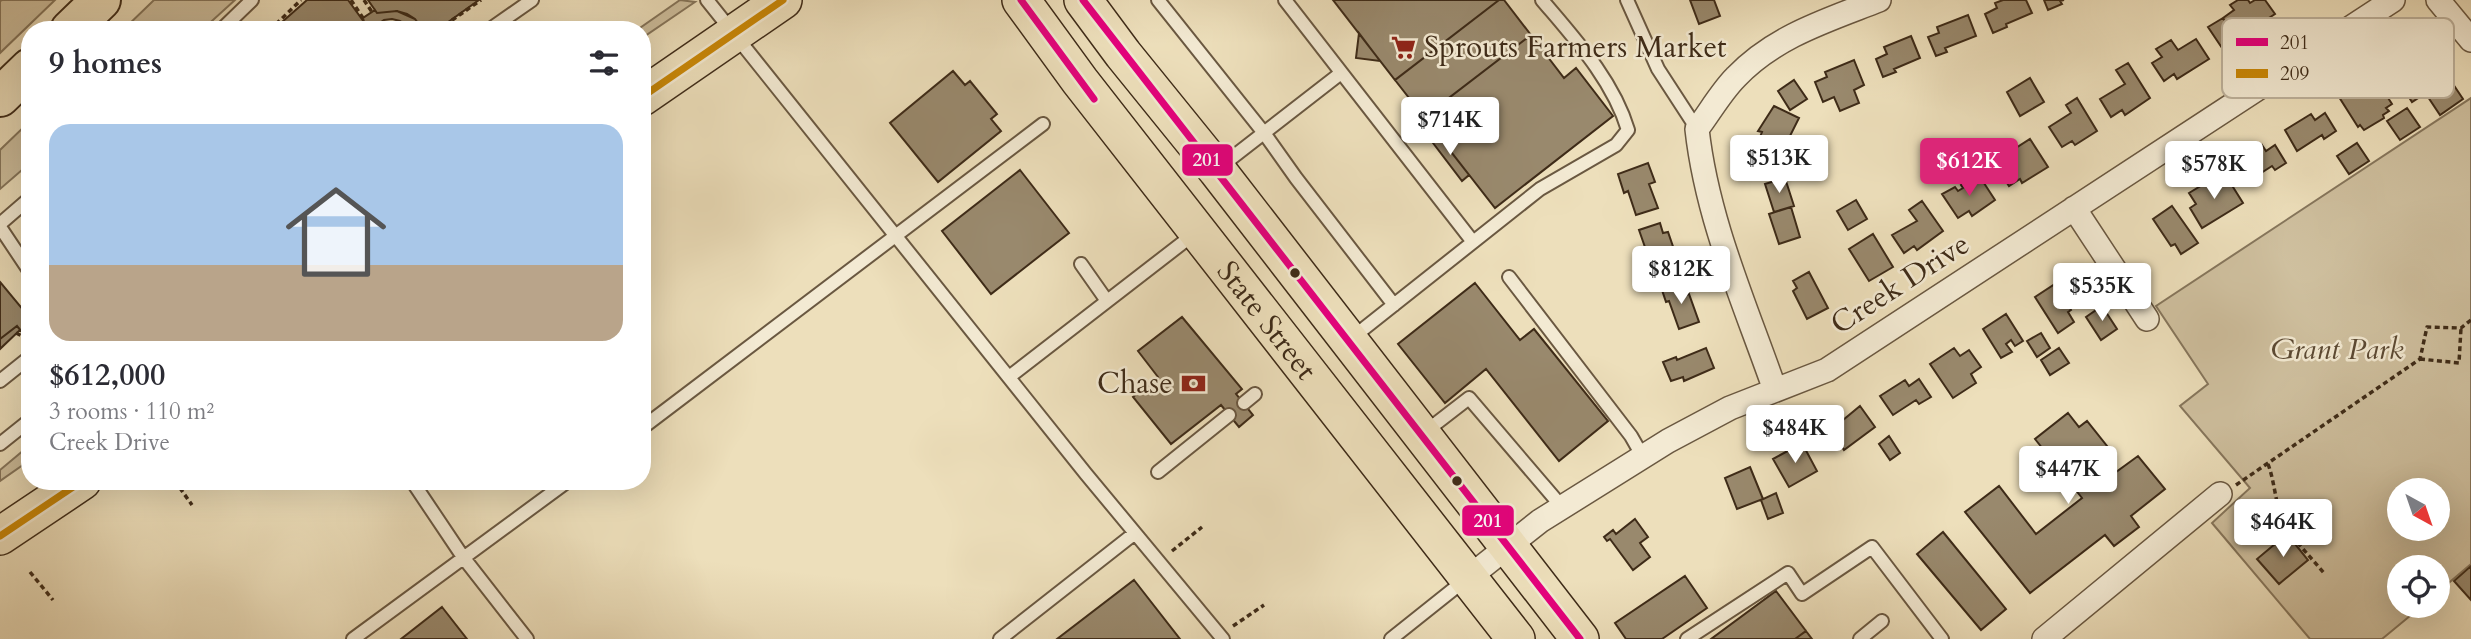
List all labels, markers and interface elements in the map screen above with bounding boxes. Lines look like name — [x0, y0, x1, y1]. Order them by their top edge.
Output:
legend — [2222, 18, 2454, 98]
place label: Sprouts Farmers Market — [1424, 27, 1727, 68]
text: 201 — [2280, 30, 2309, 56]
supermarket icon: Sprouts Farmers Market — [1390, 33, 1418, 61]
text: 9 homes — [49, 43, 162, 84]
icon: filters — [585, 44, 623, 82]
text: 209 — [2280, 61, 2309, 87]
pin: $714K — [1401, 97, 1499, 157]
text: $714K — [1417, 104, 1483, 135]
pin: $513K — [1730, 136, 1828, 195]
pin: $612K — [1920, 138, 2018, 198]
text: $513K — [1746, 142, 1812, 173]
pin: $578K — [2165, 142, 2263, 201]
line badge: 201 — [1181, 143, 1234, 177]
text: $612K — [1936, 145, 2002, 176]
text: 201 — [1192, 147, 1222, 173]
text: $578K — [2181, 148, 2247, 179]
icon: home — [273, 169, 399, 295]
street label: Creek Drive — [1823, 224, 1977, 344]
pin: $812K — [1632, 246, 1730, 306]
street label: State Street — [1208, 252, 1327, 389]
text: $812K — [1648, 253, 1714, 284]
pin: $535K — [2053, 264, 2151, 323]
unlabelled marker — [1288, 266, 1302, 280]
text: $535K — [2069, 270, 2135, 301]
park label: Grant Park — [2270, 329, 2404, 370]
text: $612,000 — [49, 355, 165, 396]
place label: Chase — [1097, 363, 1173, 404]
bank icon: Chase — [1179, 369, 1207, 397]
text: 3 rooms · 110 m² — [49, 396, 214, 427]
pin: $484K — [1746, 406, 1844, 465]
text: $484K — [1762, 412, 1828, 443]
text: Creek Drive — [49, 427, 170, 458]
pin: $447K — [2019, 447, 2117, 506]
text: $447K — [2035, 453, 2101, 484]
unlabelled marker — [1450, 474, 1464, 488]
north arrow — [2387, 478, 2450, 541]
map controls — [2387, 478, 2450, 618]
pin: $464K — [2234, 500, 2332, 559]
line badge: 201 — [1461, 504, 1515, 537]
text: $464K — [2250, 506, 2316, 537]
text: 201 — [1473, 508, 1503, 534]
button: locate — [2387, 555, 2450, 618]

